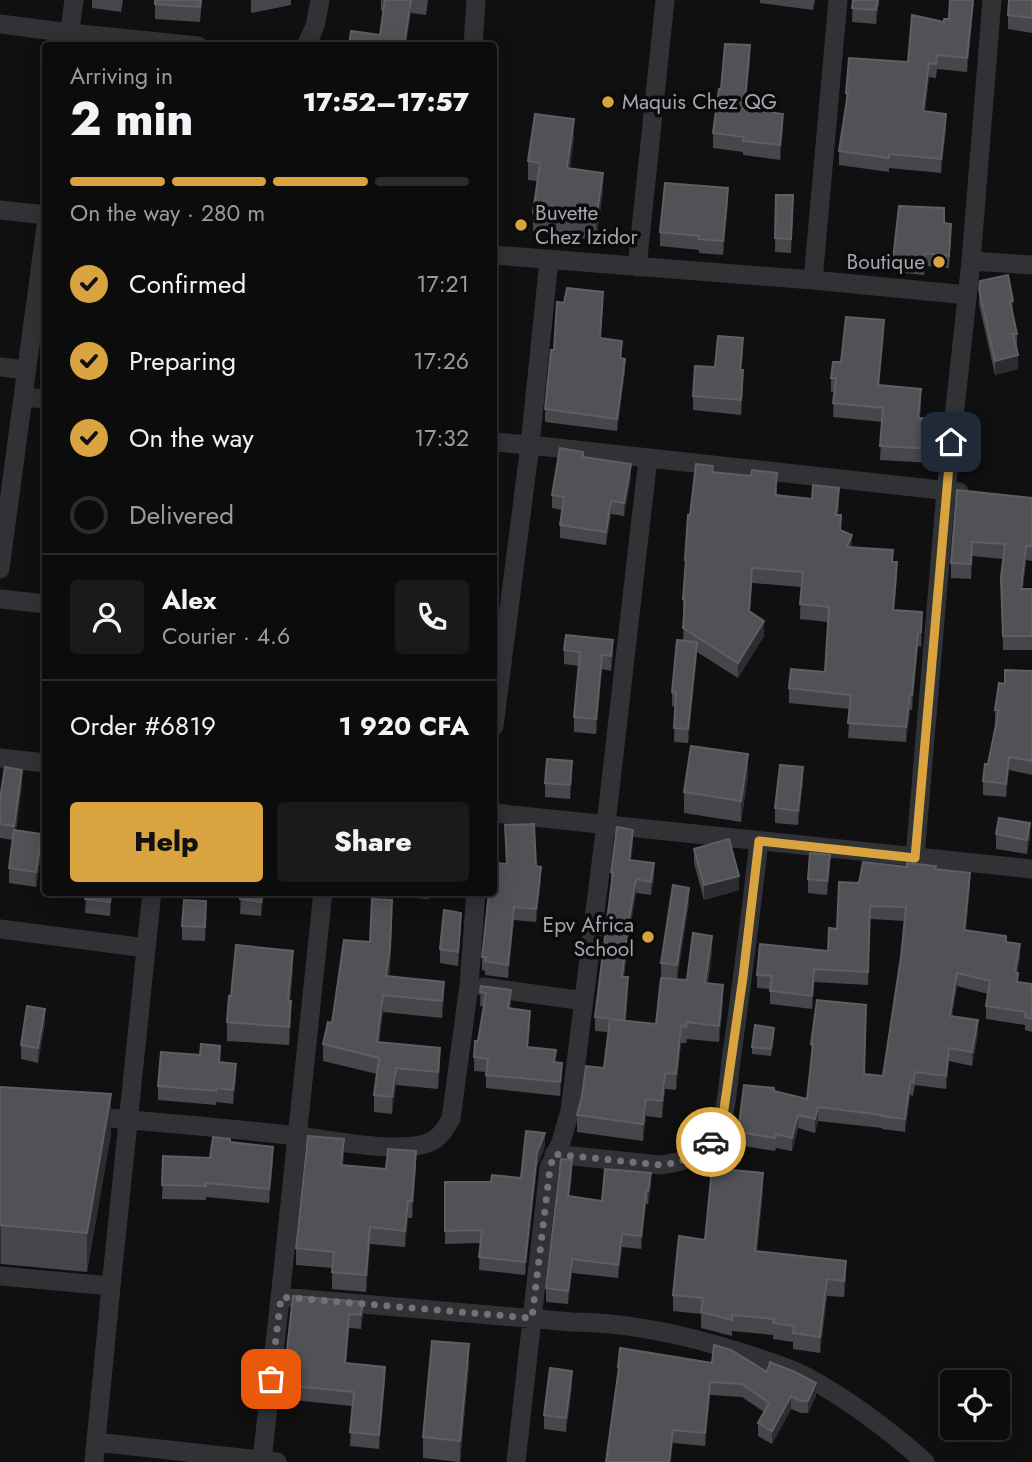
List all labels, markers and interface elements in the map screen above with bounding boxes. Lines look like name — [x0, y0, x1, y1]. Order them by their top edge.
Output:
text: Arriving in — [70, 59, 173, 93]
text: 17:52–17:57 — [302, 83, 469, 121]
text: 2 min — [70, 86, 194, 152]
place label: Maquis Chez QG — [622, 87, 777, 117]
marker: Maquis Chez QG — [600, 94, 616, 110]
text: On the way · 280 m — [70, 196, 265, 230]
place label: Buvette Chez Izidor — [535, 198, 639, 252]
marker: Buvette Chez Izidor — [513, 217, 529, 233]
place label: Boutique — [846, 247, 925, 277]
marker: Boutique — [931, 254, 947, 270]
icon: check — [70, 265, 108, 303]
text: Confirmed — [129, 265, 246, 303]
text: 17:21 — [416, 267, 469, 301]
icon: check — [70, 342, 108, 380]
text: Preparing — [129, 342, 236, 380]
text: 17:26 — [413, 344, 469, 378]
pin — [921, 412, 981, 472]
icon: check — [70, 419, 108, 457]
text: On the way — [129, 419, 254, 457]
text: 17:32 — [414, 421, 469, 455]
icon: home — [932, 423, 970, 461]
text: Delivered — [129, 496, 234, 534]
button: person — [70, 580, 144, 654]
button: phone — [395, 580, 469, 654]
text: Alex — [162, 581, 216, 619]
text: Courier · 4.6 — [162, 619, 290, 653]
text: Order #6819 — [70, 707, 216, 745]
text: 1 920 CFA — [339, 707, 469, 745]
button: Help — [70, 802, 263, 882]
button: Share — [277, 802, 469, 882]
place label: Epv Africa School — [543, 910, 634, 964]
marker: Epv Africa School — [640, 929, 656, 945]
courier — [676, 1107, 746, 1177]
icon: car — [692, 1123, 730, 1161]
pin — [241, 1349, 301, 1409]
icon: bag — [252, 1360, 290, 1398]
map controls — [940, 1370, 1010, 1440]
button: locate — [940, 1370, 1010, 1440]

